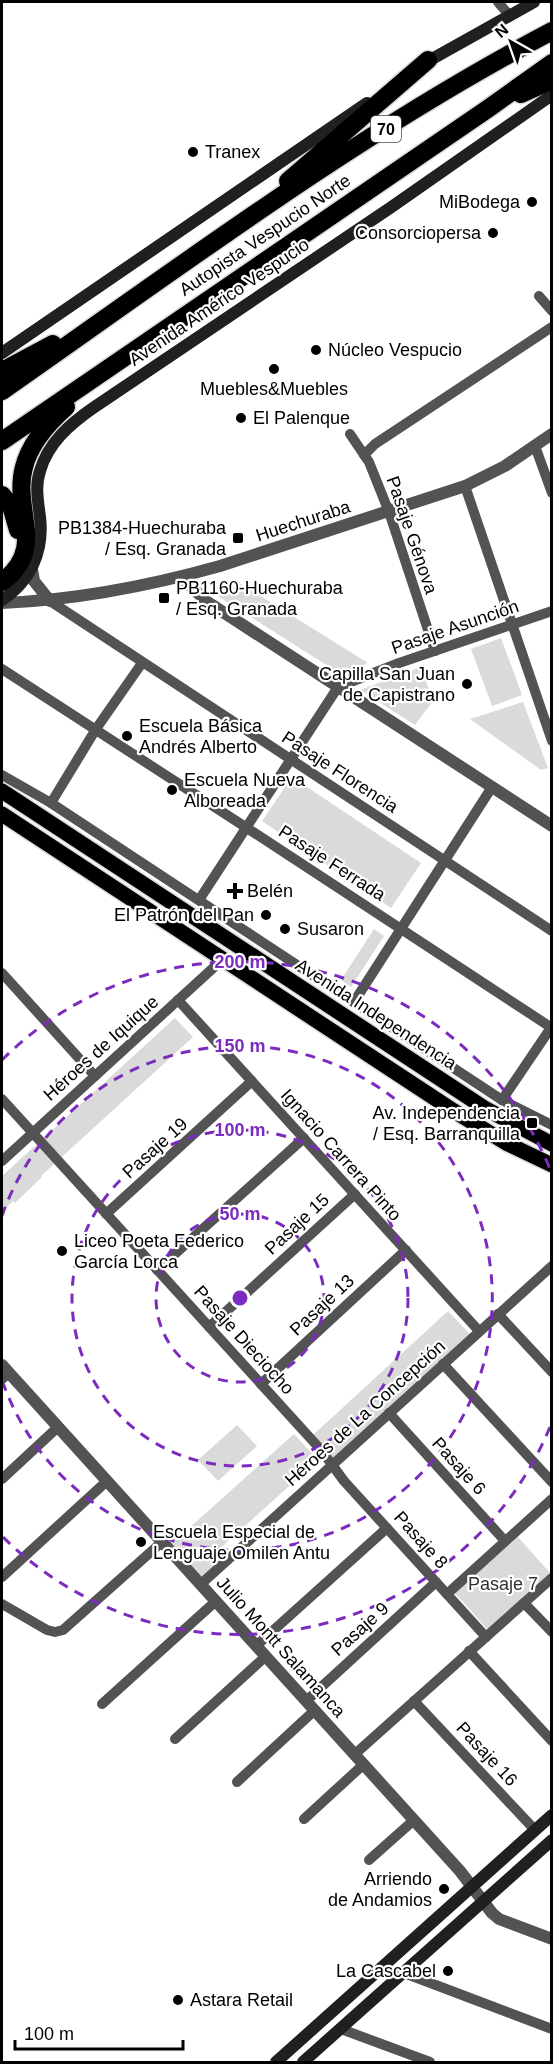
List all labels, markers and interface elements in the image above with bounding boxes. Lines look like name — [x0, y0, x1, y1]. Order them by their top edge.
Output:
north arrow — [481, 12, 541, 72]
text: N — [492, 21, 512, 41]
road number: 70 — [371, 116, 401, 142]
place label: Tranex — [205, 142, 260, 162]
marker: Tranex — [186, 145, 200, 159]
street label: Autopista Vespucio Norte — [176, 170, 354, 300]
place label: MiBodega — [439, 192, 521, 212]
marker: MiBodega — [525, 195, 539, 209]
place label: Consorciopersa — [355, 223, 482, 243]
marker: Consorciopersa — [486, 226, 500, 240]
street label: Avenida Américo Vespucio — [125, 234, 313, 370]
place label: Núcleo Vespucio — [328, 340, 462, 360]
marker: Núcleo Vespucio — [309, 343, 323, 357]
marker: Muebles&Muebles — [267, 362, 281, 376]
place label: Muebles&Muebles — [200, 379, 348, 399]
place label: El Palenque — [253, 408, 350, 428]
marker: El Palenque — [234, 411, 248, 425]
street label: Pasaje Génova — [383, 474, 442, 597]
street label: Huechuraba — [253, 496, 354, 546]
place label: PB1384-Huechuraba / Esq. Granada — [58, 518, 227, 559]
marker: PB1384-Huechuraba / Esq. Granada — [231, 531, 245, 545]
place label: PB1160-Huechuraba / Esq. Granada — [176, 578, 344, 619]
marker: PB1160-Huechuraba / Esq. Granada — [157, 591, 171, 605]
street label: Pasaje Asunción — [389, 596, 521, 658]
place label: Capilla San Juan de Capistrano — [319, 664, 455, 705]
marker: Capilla San Juan de Capistrano — [460, 677, 474, 691]
place label: Escuela Básica Andrés Alberto — [139, 716, 263, 757]
street label: Pasaje Florencia — [278, 727, 402, 817]
marker: Escuela Básica Andrés Alberto — [120, 729, 134, 743]
place label: Escuela Nueva Alboreada — [184, 770, 306, 811]
marker: Escuela Nueva Alboreada — [165, 783, 179, 797]
street label: Pasaje Ferrada — [275, 821, 390, 905]
place label: Belén — [247, 881, 293, 901]
marker: Belén — [228, 884, 242, 898]
place label: El Patrón del Pan — [114, 905, 254, 925]
marker: El Patrón del Pan — [259, 908, 273, 922]
place label: Susaron — [297, 919, 364, 939]
marker: Susaron — [278, 922, 292, 936]
text: 200 m — [214, 952, 266, 972]
street label: Avenida Independencia — [292, 954, 461, 1074]
street label: Héroes de Iquique — [40, 991, 162, 1105]
text: 150 m — [214, 1036, 266, 1056]
street label: Ignacio Carrera Pinto — [277, 1085, 405, 1225]
place label: Av. Independencia / Esq. Barranquilla — [373, 1103, 521, 1144]
street label: Pasaje 19 — [119, 1114, 191, 1182]
marker: Av. Independencia / Esq. Barranquilla — [525, 1116, 539, 1130]
text: 100 m — [214, 1120, 266, 1140]
street label: Pasaje 15 — [261, 1189, 333, 1259]
text: 50 m — [219, 1204, 261, 1224]
place label: Liceo Poeta Federico García Lorca — [74, 1231, 244, 1272]
marker: Liceo Poeta Federico García Lorca — [55, 1244, 69, 1258]
street label: Pasaje 13 — [286, 1270, 358, 1340]
street label: Pasaje Dieciocho — [190, 1282, 298, 1398]
centre of rings — [230, 1288, 250, 1308]
street label: Héroes de La Concepción — [281, 1336, 449, 1490]
street label: Pasaje 6 — [428, 1433, 490, 1499]
street label: Pasaje 8 — [390, 1507, 452, 1573]
place label: Escuela Especial de Lenguaje Omilen Antu — [153, 1522, 330, 1563]
marker: Escuela Especial de Lenguaje Omilen Antu — [134, 1535, 148, 1549]
street label: Julio Montt Salamanca — [213, 1573, 350, 1722]
park label: Pasaje 7 — [468, 1574, 538, 1594]
street label: Pasaje 9 — [327, 1598, 393, 1660]
street label: Pasaje 16 — [452, 1718, 522, 1790]
place label: Arriendo de Andamios — [328, 1869, 432, 1910]
marker: Arriendo de Andamios — [437, 1882, 451, 1896]
place label: La Cascabel — [336, 1961, 436, 1981]
marker: La Cascabel — [441, 1964, 455, 1978]
place label: Astara Retail — [190, 1990, 293, 2010]
marker: Astara Retail — [171, 1993, 185, 2007]
scale bar — [15, 2013, 183, 2051]
text: 100 m — [24, 2024, 74, 2044]

